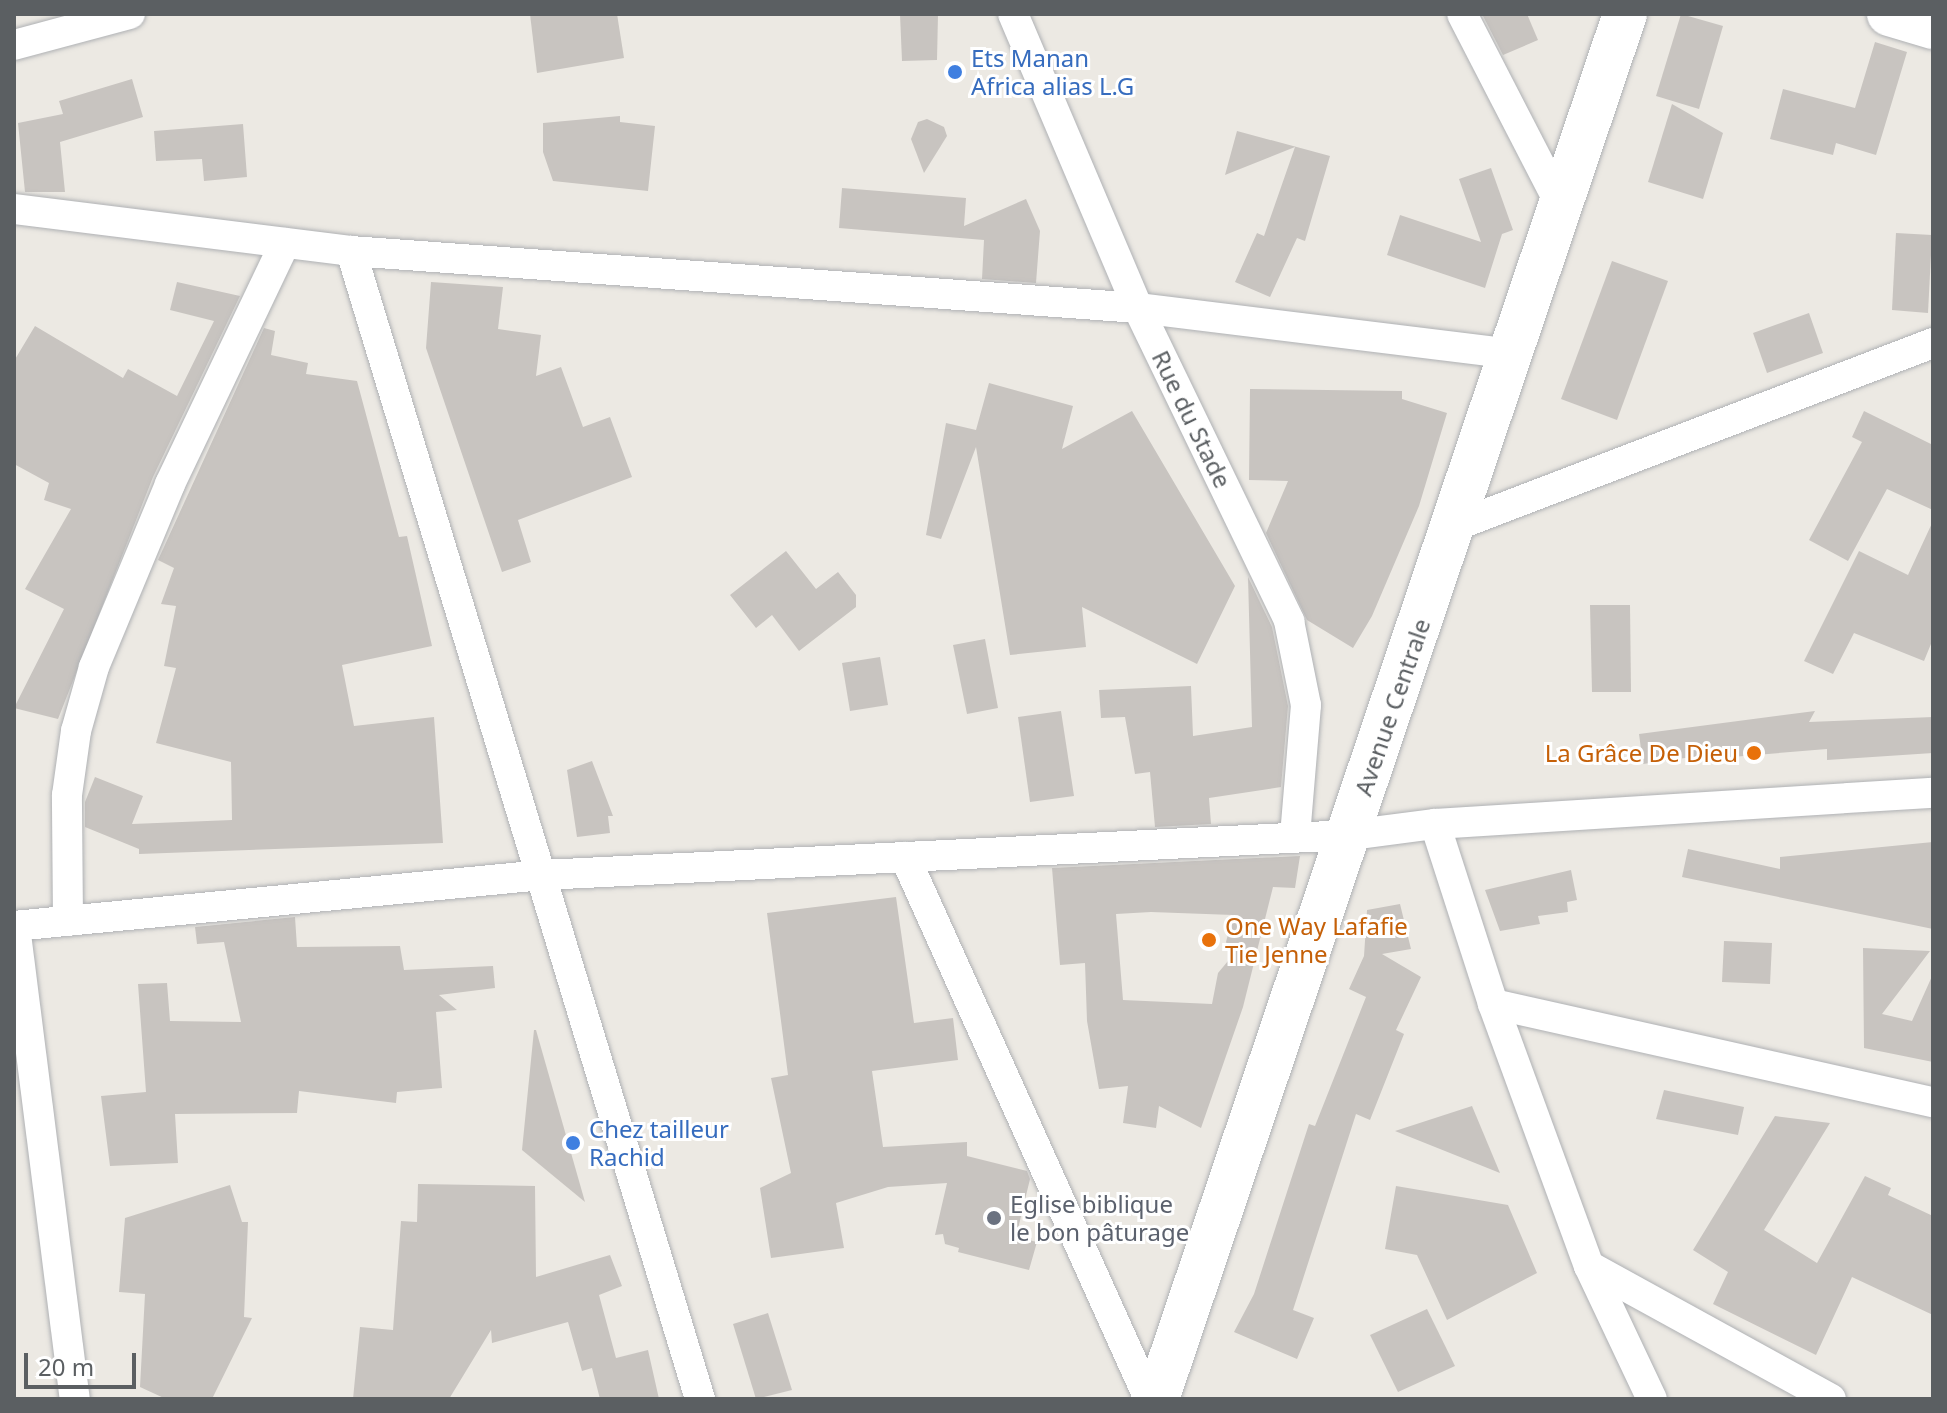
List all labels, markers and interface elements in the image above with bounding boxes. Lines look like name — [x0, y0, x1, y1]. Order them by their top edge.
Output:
place label: Ets Manan Africa alias L.G — [971, 44, 1134, 100]
marker: Ets Manan Africa alias L.G — [946, 63, 964, 81]
street label: Rue du Stade — [1146, 346, 1238, 492]
street label: Avenue Centrale — [1348, 615, 1436, 799]
place label: La Grâce De Dieu — [1545, 739, 1738, 767]
marker: La Grâce De Dieu — [1745, 744, 1763, 762]
place label: One Way Lafafie Tie Jenne — [1225, 912, 1408, 968]
marker: One Way Lafafie Tie Jenne — [1200, 931, 1218, 949]
place label: Chez tailleur Rachid — [589, 1115, 729, 1171]
marker: Chez tailleur Rachid — [564, 1134, 582, 1152]
place label: Eglise biblique le bon pâturage — [1010, 1190, 1189, 1246]
marker: Eglise biblique le bon pâturage — [985, 1209, 1003, 1227]
scale bar — [28, 1337, 140, 1387]
text: 20 m — [38, 1350, 94, 1383]

